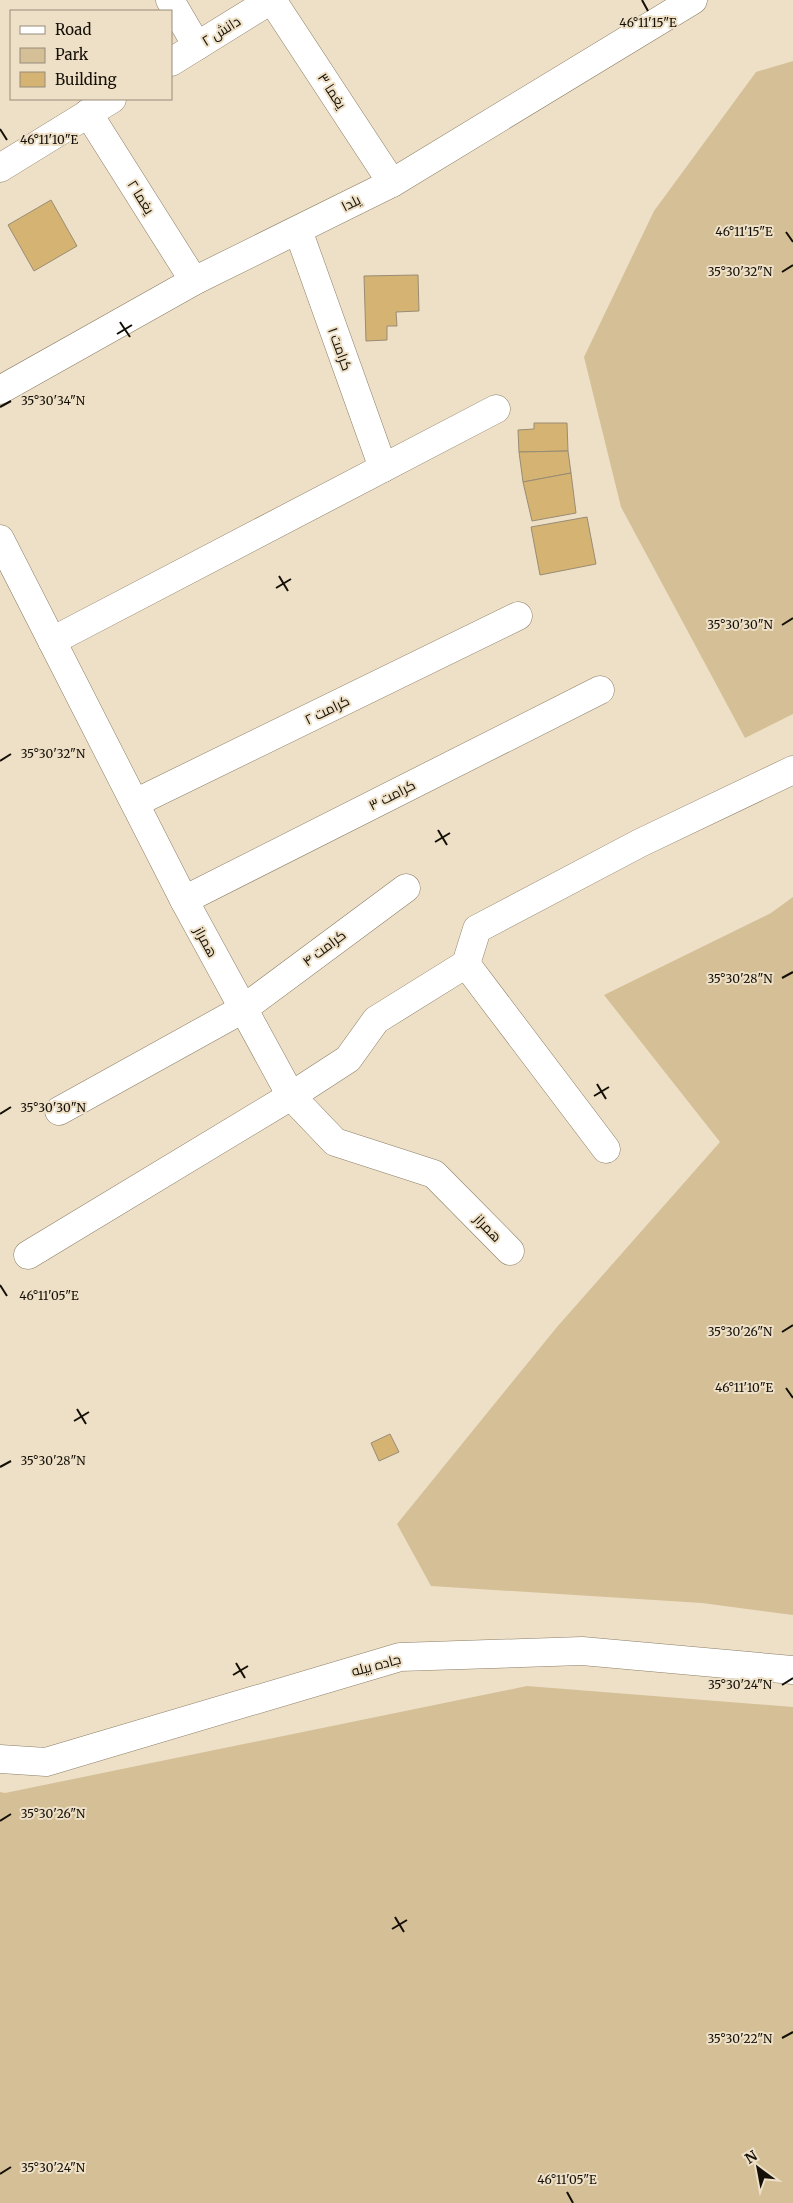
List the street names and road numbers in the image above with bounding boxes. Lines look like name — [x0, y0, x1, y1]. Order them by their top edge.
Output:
street label: دانش ۲ — [198, 12, 244, 50]
street label: یغما ۳ — [314, 70, 350, 112]
street label: یغما ۲ — [124, 177, 159, 218]
street label: یلدا — [338, 190, 364, 215]
street label: کرامت ۱ — [324, 325, 356, 373]
street label: کرامت ۲ — [302, 691, 352, 729]
street label: کرامت ۳ — [366, 776, 418, 814]
street label: همراز — [190, 923, 222, 960]
street label: کرامت ۴ — [299, 926, 349, 970]
street label: همراز — [470, 1209, 506, 1246]
street label: جاده بیله — [349, 1650, 403, 1680]

